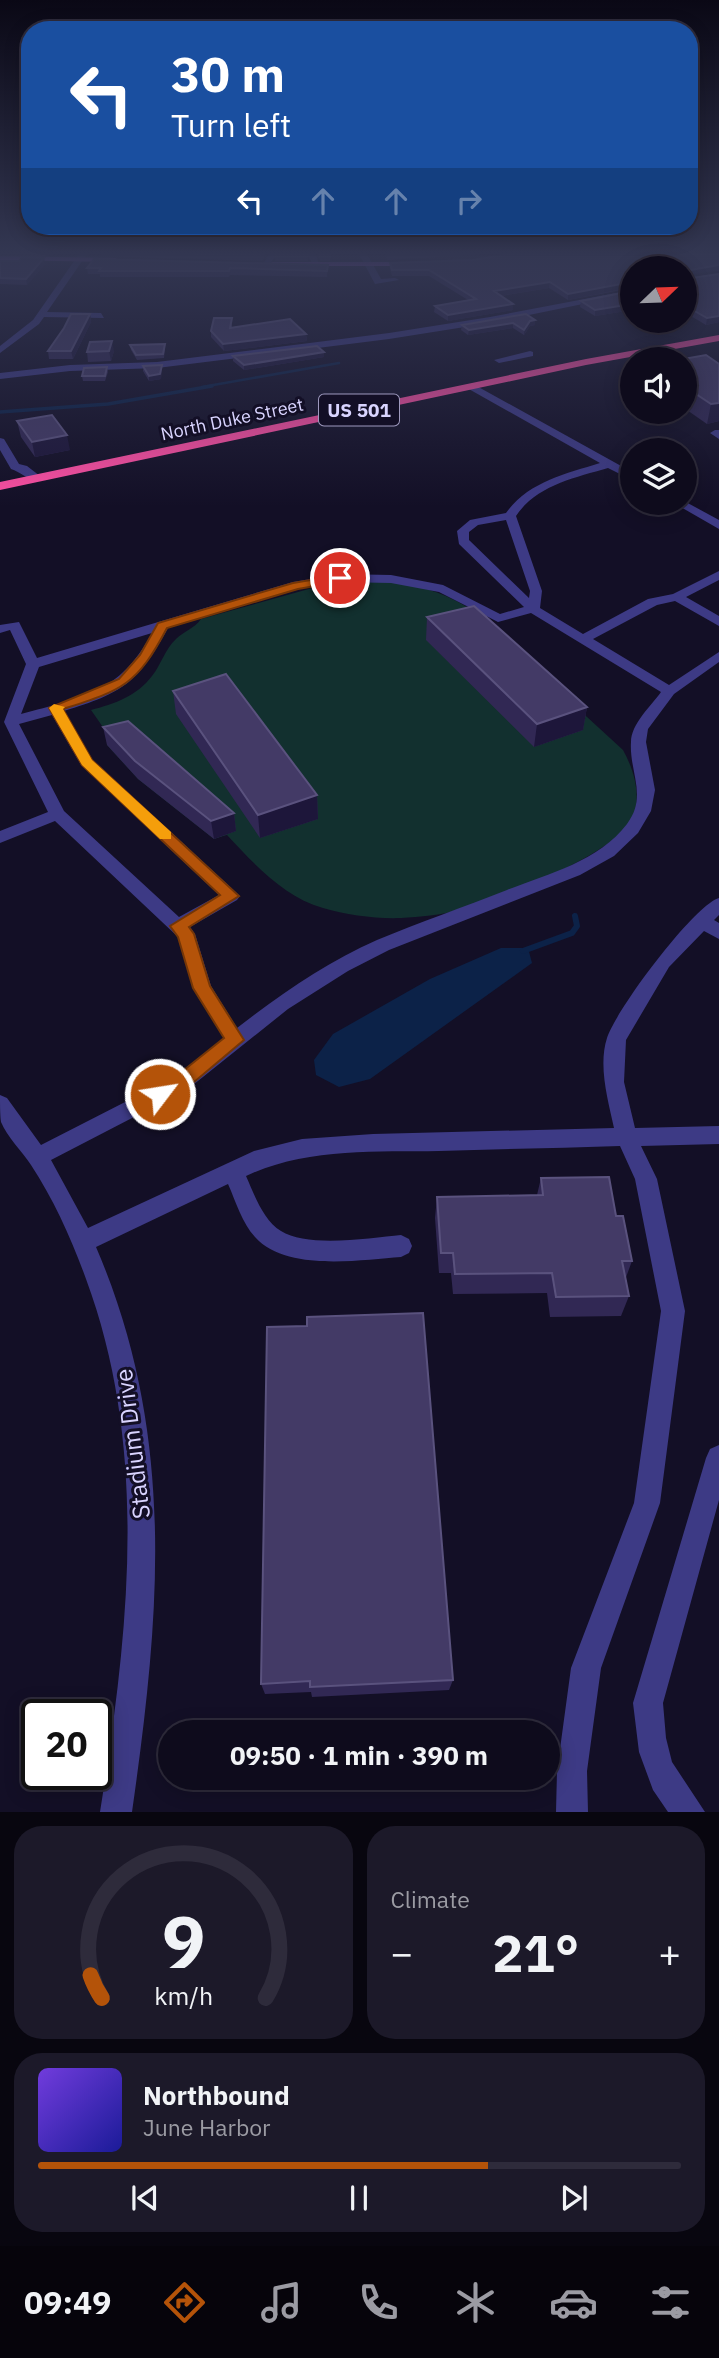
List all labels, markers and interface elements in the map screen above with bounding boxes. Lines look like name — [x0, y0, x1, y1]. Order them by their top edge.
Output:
text: 30 m — [171, 42, 285, 105]
icon: left — [56, 49, 147, 140]
text: Turn left — [171, 104, 291, 146]
icon: left — [231, 182, 269, 220]
icon: ahead — [304, 182, 342, 220]
icon: ahead — [377, 182, 415, 220]
icon: right — [450, 182, 488, 220]
north arrow — [620, 256, 696, 332]
map controls — [620, 256, 697, 515]
button: sound — [620, 347, 697, 424]
street label: North Duke Street — [159, 393, 305, 445]
road number: US 501 — [319, 394, 399, 426]
button: layers — [620, 438, 697, 515]
pin — [310, 548, 370, 608]
icon: arrive — [321, 559, 359, 597]
position arrow — [123, 1057, 197, 1131]
street label: Stadium Drive — [107, 1367, 157, 1521]
speed limit sign: 20 — [21, 1699, 112, 1790]
text: 09:50 · 1 min · 390 m — [230, 1738, 488, 1772]
text: Climate — [391, 1884, 470, 1914]
text: 9 — [161, 1894, 205, 1989]
text: 21° — [492, 1919, 579, 1986]
text: − — [391, 1928, 413, 1977]
text: + — [658, 1928, 681, 1977]
text: km/h — [154, 1979, 213, 2012]
text: Northbound — [143, 2078, 290, 2112]
text: June Harbor — [143, 2112, 271, 2142]
icon: previous — [126, 2179, 164, 2217]
icon: pause — [340, 2179, 378, 2217]
icon: next — [555, 2179, 593, 2217]
icon: directions — [160, 2278, 209, 2327]
icon: music — [257, 2278, 306, 2327]
icon: phone — [354, 2278, 403, 2327]
icon: climate — [451, 2278, 500, 2327]
icon: car — [549, 2278, 598, 2327]
icon: filters — [646, 2278, 695, 2327]
text: 09:49 — [24, 2281, 111, 2323]

